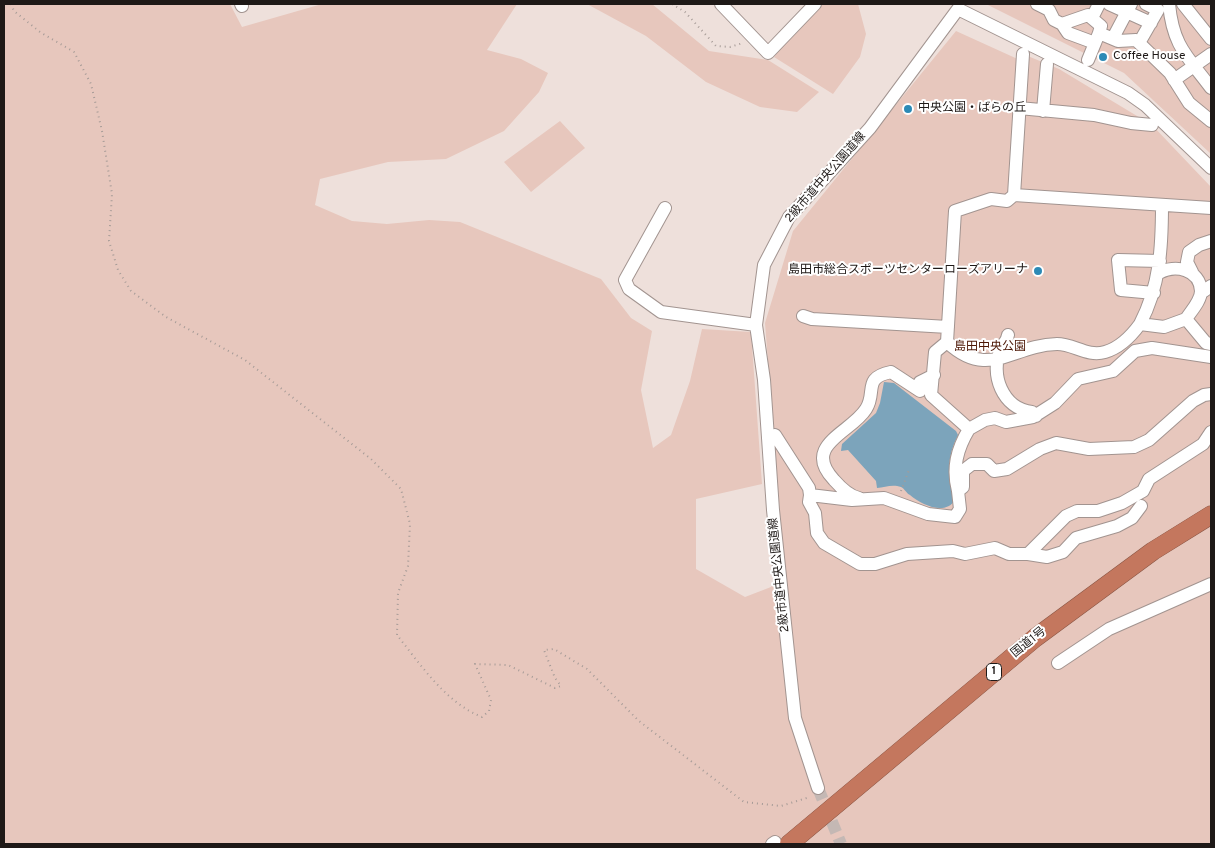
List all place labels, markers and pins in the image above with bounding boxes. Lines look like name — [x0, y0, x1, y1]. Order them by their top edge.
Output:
place label: Coffee House — [1113, 50, 1185, 64]
marker: Coffee House — [1097, 51, 1109, 63]
place label: 中央公園・ばらの丘 — [918, 102, 1026, 116]
marker: 中央公園・ばらの丘 — [902, 103, 914, 115]
place label: 島田市総合スポーツセンターローズアリーナ — [788, 264, 1028, 278]
marker: 島田市総合スポーツセンターローズアリーナ — [1032, 265, 1044, 277]

